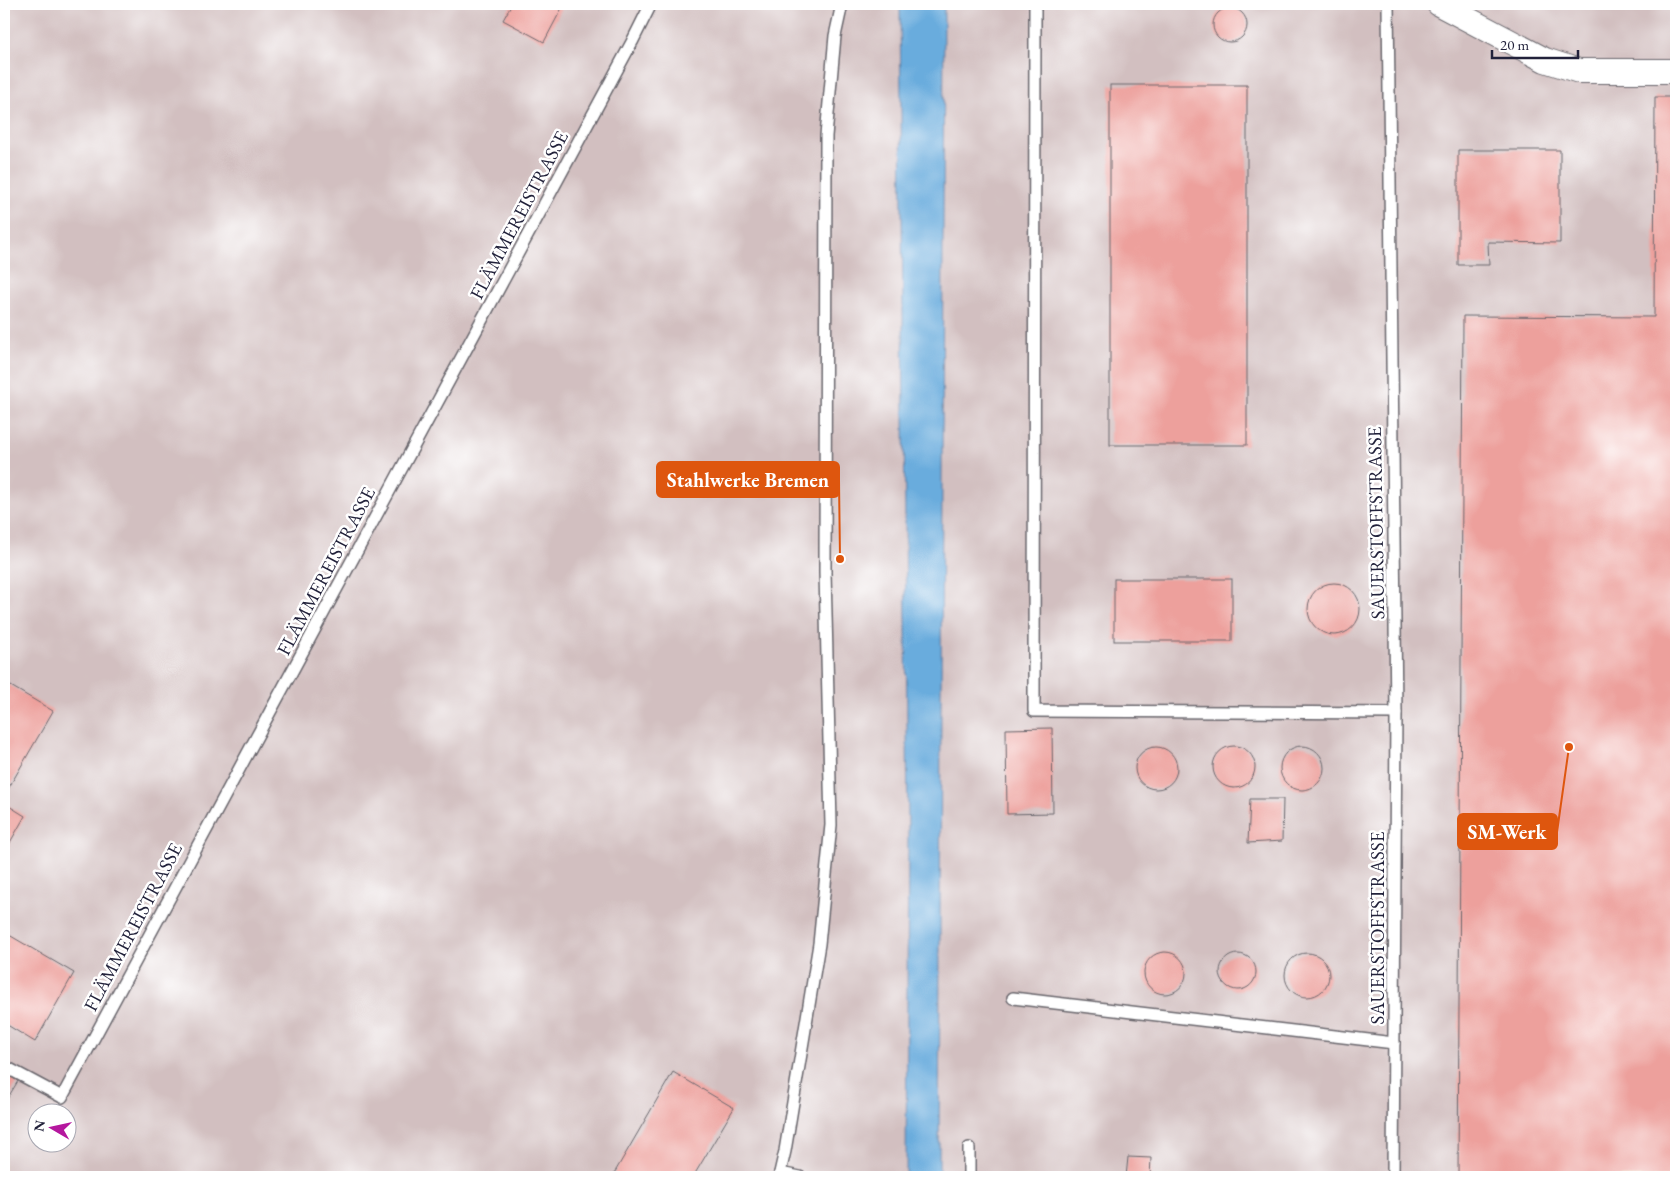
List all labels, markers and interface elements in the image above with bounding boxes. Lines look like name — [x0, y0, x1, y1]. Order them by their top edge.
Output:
scale bar — [1492, 28, 1579, 60]
text: 20 m — [1500, 35, 1529, 54]
street label: FLÄMMEREISTRASSE — [464, 126, 574, 303]
street label: SAUERSTOFFSTRASSE — [1362, 426, 1390, 620]
callout: Stahlwerke Bremen — [657, 462, 839, 497]
text: Stahlwerke Bremen — [667, 467, 829, 493]
street label: FLÄMMEREISTRASSE — [271, 482, 381, 659]
callout: SM-Werk — [1458, 814, 1557, 849]
text: SM-Werk — [1468, 819, 1548, 845]
street label: SAUERSTOFFSTRASSE — [1365, 831, 1390, 1024]
street label: FLÄMMEREISTRASSE — [78, 838, 188, 1015]
north arrow — [28, 1104, 78, 1154]
text: N — [29, 1118, 49, 1133]

